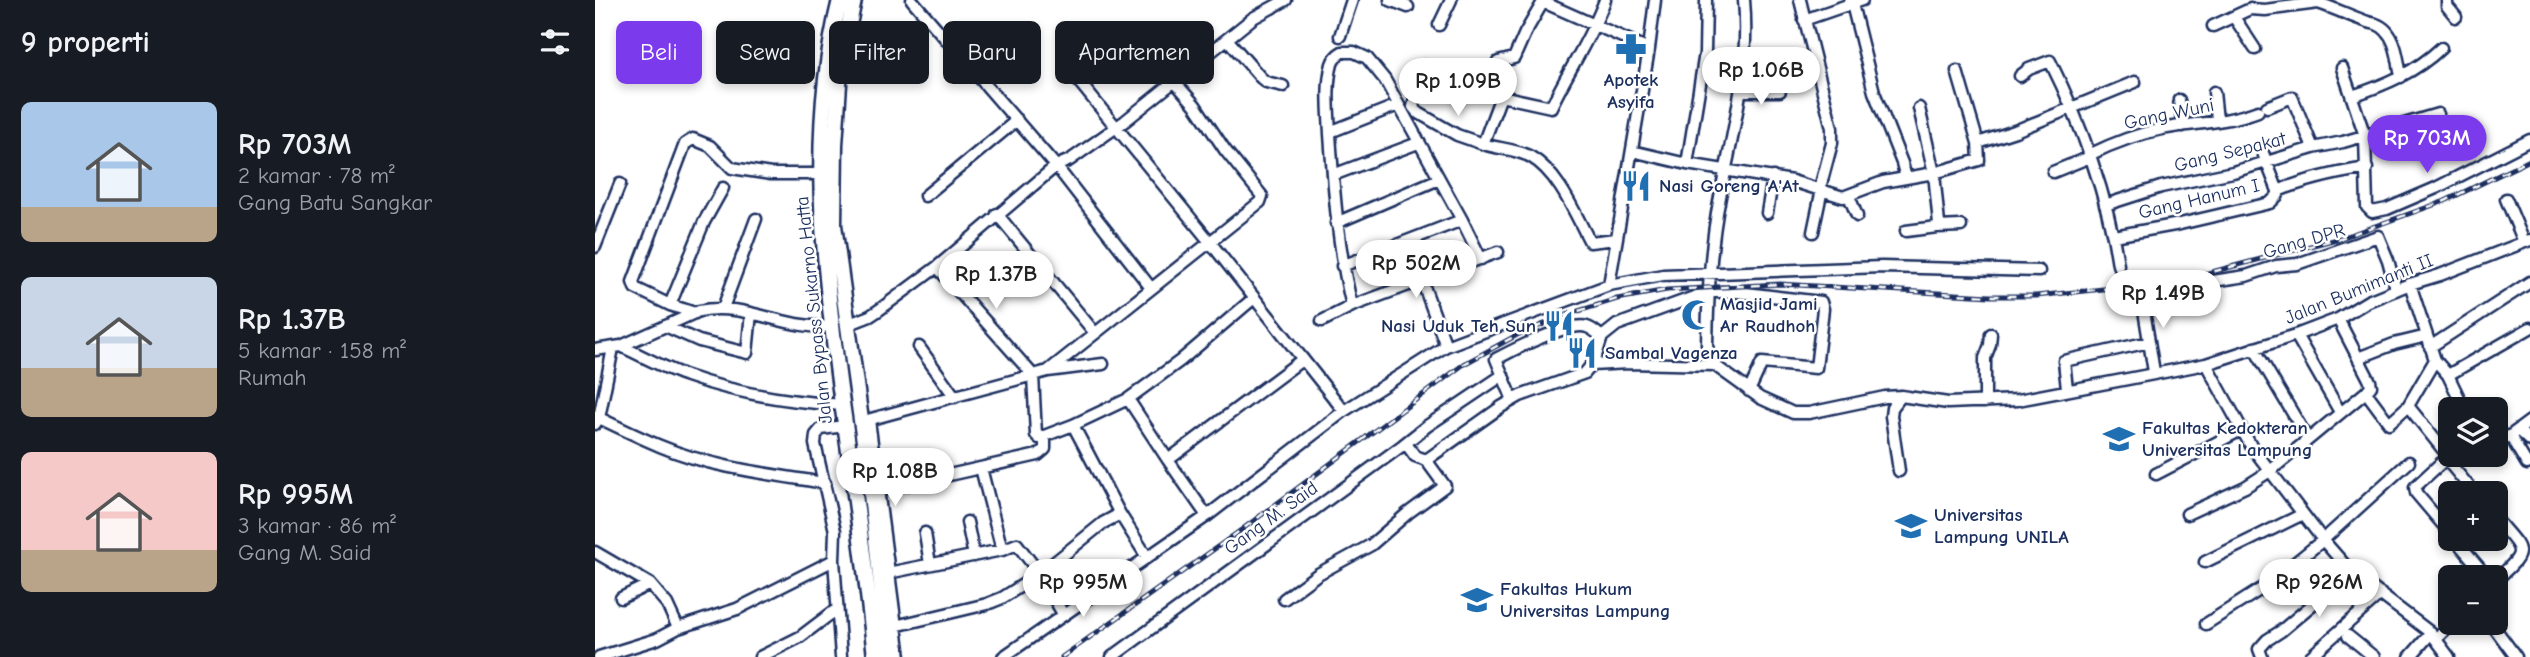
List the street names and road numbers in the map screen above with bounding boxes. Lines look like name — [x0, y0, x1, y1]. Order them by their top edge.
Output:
street label: Gang Wuni — [2122, 94, 2216, 134]
street label: Gang Sepakat — [2172, 127, 2289, 176]
street label: Gang Hanum I — [2136, 174, 2262, 224]
street label: Jalan Bypass Sukarno Hatta — [791, 195, 837, 425]
street label: Gang DPR — [2260, 219, 2348, 263]
street label: Jalan Bumimanti II — [2282, 249, 2436, 329]
street label: Gang M. Said — [1220, 477, 1322, 559]

